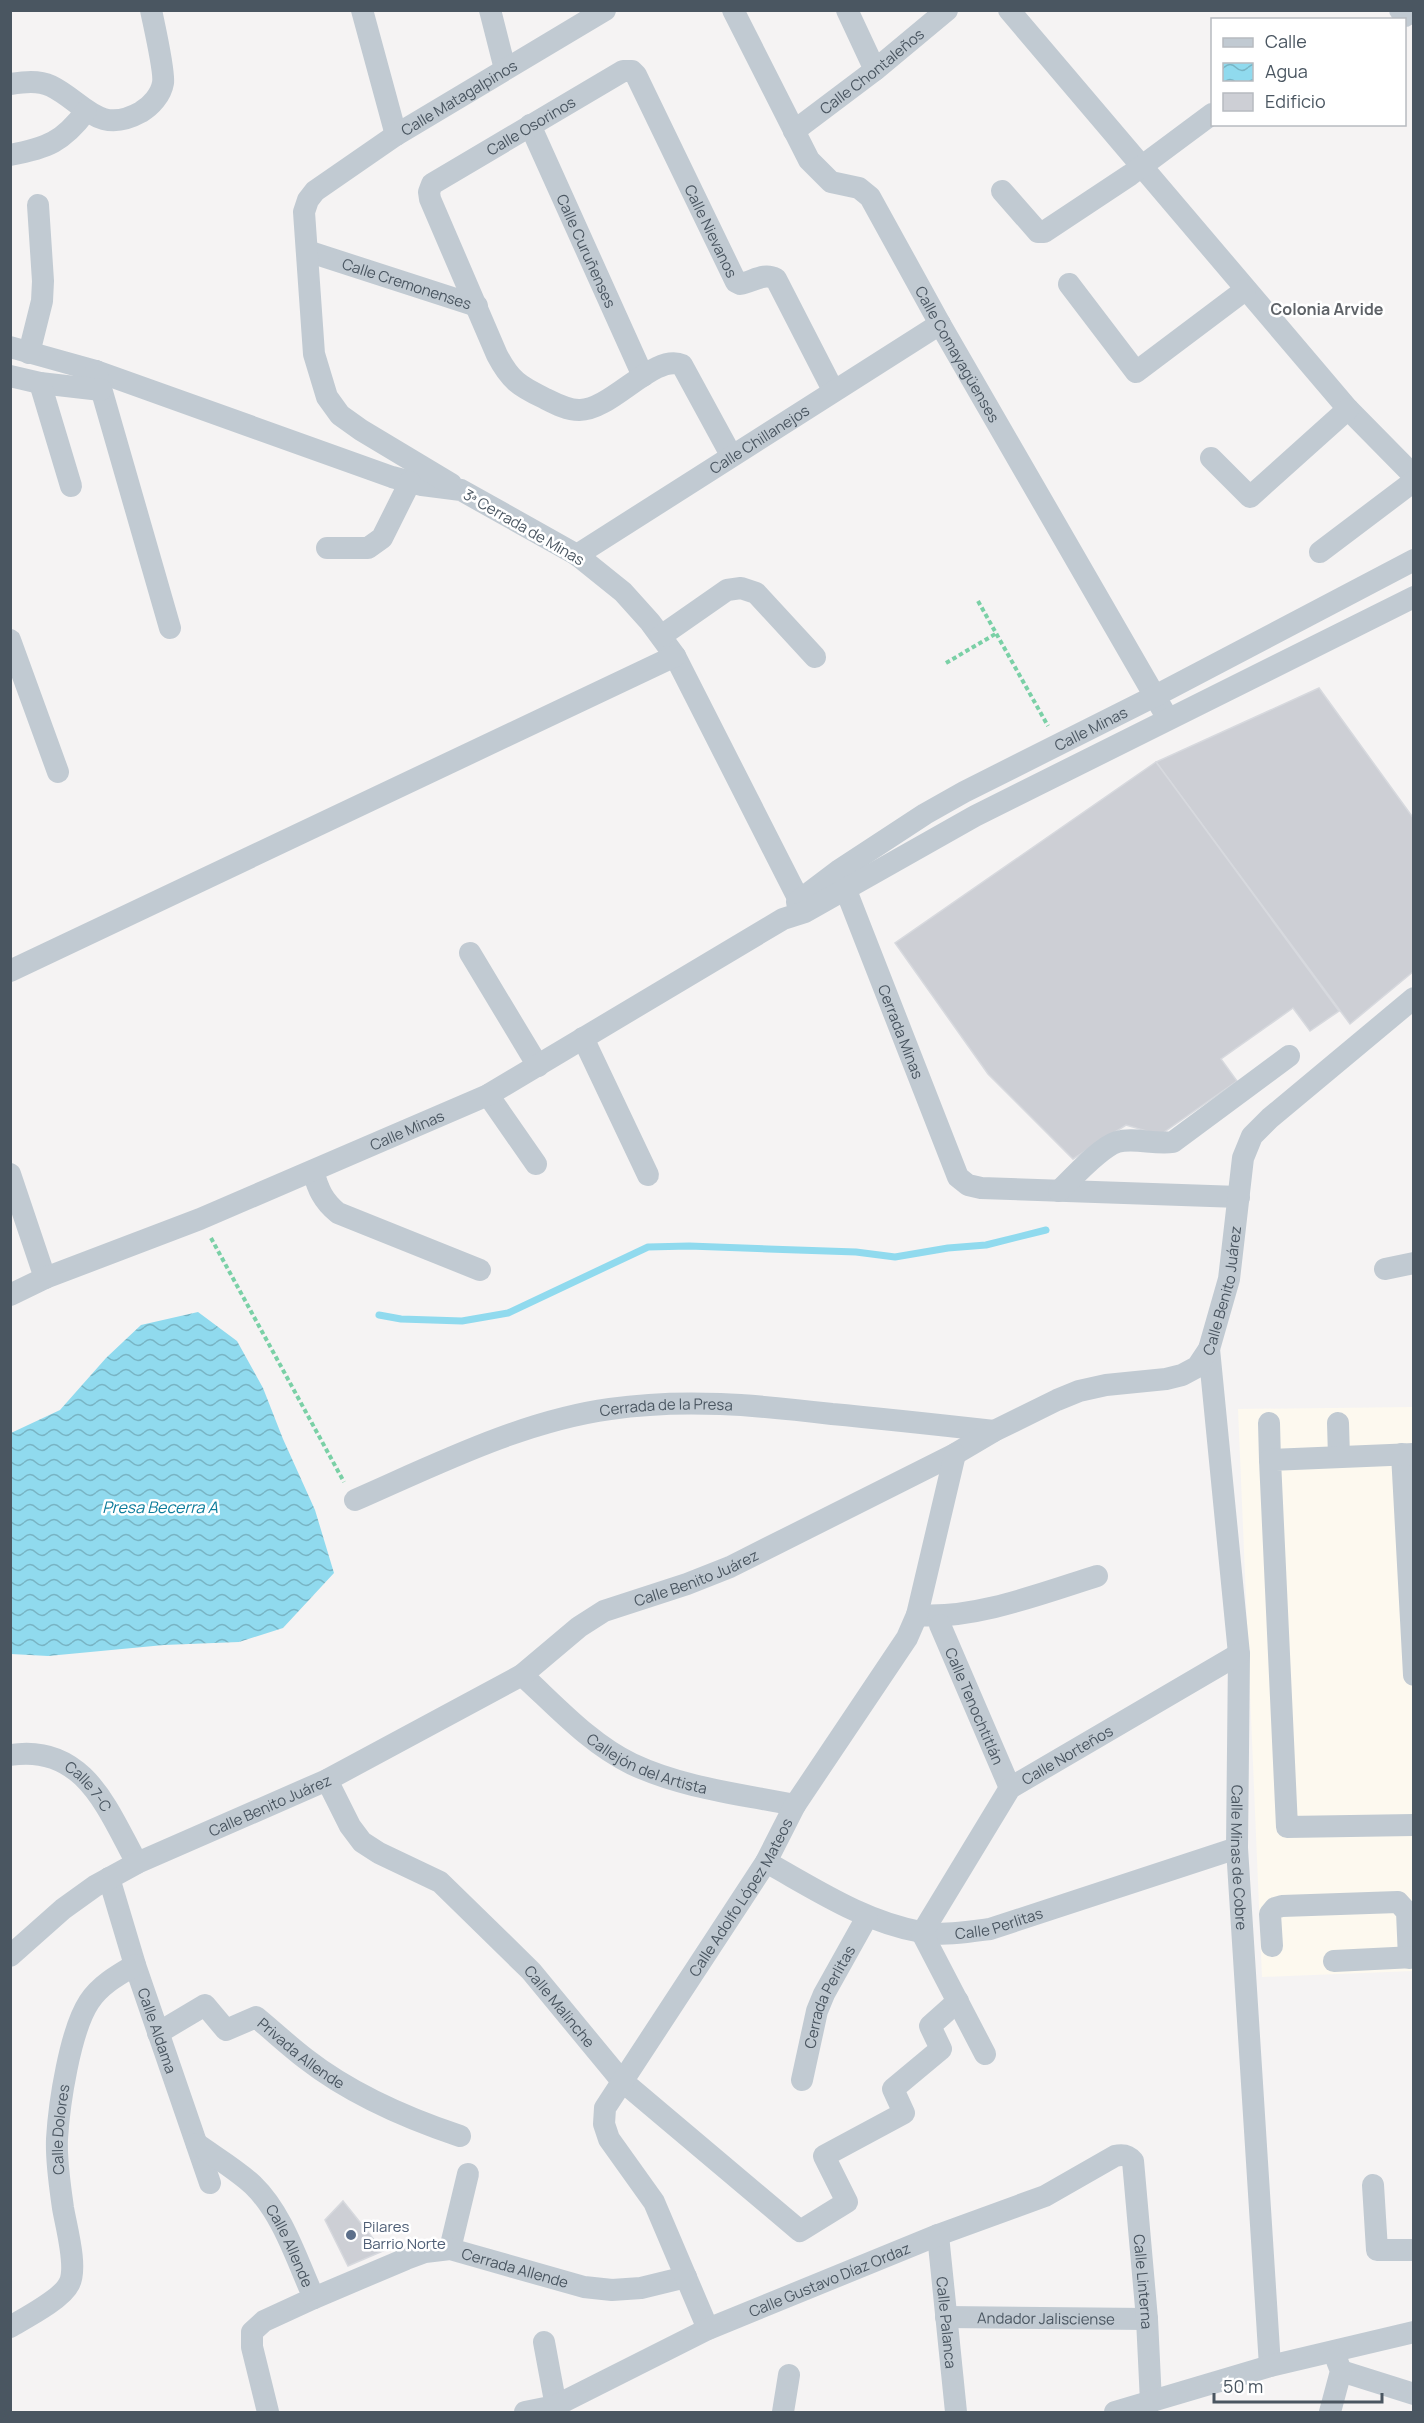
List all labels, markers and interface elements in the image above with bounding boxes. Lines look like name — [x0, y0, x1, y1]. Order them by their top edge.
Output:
legend — [1211, 18, 1406, 126]
street label: Calle Chontaleños — [815, 23, 928, 119]
text: Calle — [1265, 29, 1307, 53]
street label: Calle Matagalpinos — [397, 54, 521, 140]
text: Agua — [1265, 59, 1308, 83]
text: Edificio — [1265, 89, 1326, 113]
street label: Calle Osorinos — [482, 91, 579, 160]
street label: Calle Nievanos — [680, 181, 743, 281]
street label: Calle Curuñenses — [552, 191, 621, 311]
street label: Calle Cremonenses — [340, 253, 474, 314]
street label: Calle Comayagüenses — [910, 282, 1005, 426]
district label: Colonia Arvide — [1271, 298, 1384, 320]
street label: Calle Chillanejos — [705, 399, 813, 479]
street label: 3ª Cerrada de Minas — [460, 484, 588, 570]
street label: Calle Minas — [1051, 701, 1131, 755]
street label: Cerrada Minas — [873, 981, 929, 1082]
street label: Calle Minas — [366, 1105, 447, 1155]
street label: Calle Benito Juárez — [1197, 1225, 1246, 1360]
street label: Cerrada de la Presa — [598, 1393, 733, 1421]
water label: Presa Becerra A — [102, 1496, 218, 1518]
street label: Calle Benito Juárez — [631, 1544, 762, 1611]
street label: Calle Tenochtitlán — [940, 1644, 1009, 1768]
street label: Calle Norteños — [1017, 1720, 1117, 1790]
street label: Callejón del Artista — [583, 1728, 709, 1799]
street label: Calle 7-C — [61, 1756, 117, 1816]
street label: Calle Benito Juárez — [205, 1769, 334, 1841]
street label: Calle Minas de Cobre — [1227, 1785, 1253, 1931]
street label: Calle Adolfo López Mateos — [683, 1814, 797, 1980]
street label: Calle Perlitas — [954, 1902, 1046, 1944]
street label: Cerrada Perlitas — [799, 1941, 860, 2051]
street label: Calle Malinche — [520, 1961, 600, 2052]
street label: Calle Aldama — [133, 1985, 182, 2076]
street label: Privada Allende — [253, 2012, 349, 2094]
street label: Calle Dolores — [46, 2082, 74, 2176]
street label: Calle Allende — [261, 2200, 319, 2291]
place label: Pilares Barrio Norte — [363, 2216, 446, 2254]
marker: Pilares Barrio Norte — [344, 2228, 358, 2242]
street label: Calle Linterna — [1129, 2233, 1158, 2330]
street label: Calle Gustavo Díaz Ordaz — [745, 2237, 913, 2322]
street label: Cerrada Allende — [459, 2242, 571, 2293]
street label: Calle Palanca — [932, 2276, 962, 2370]
street label: Andador Jalisciense — [977, 2307, 1115, 2329]
scale bar — [1214, 2366, 1382, 2404]
text: 50 m — [1223, 2374, 1263, 2398]

